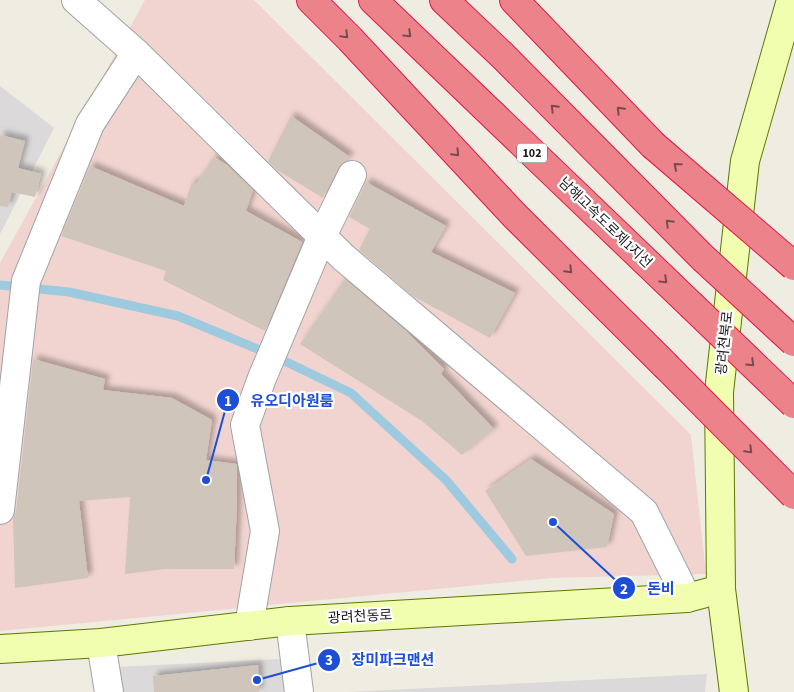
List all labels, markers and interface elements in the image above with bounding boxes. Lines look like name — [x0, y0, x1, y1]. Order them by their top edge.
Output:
one-way arrow — [402, 28, 411, 37]
one-way arrow — [339, 29, 348, 38]
one-way arrow — [551, 105, 560, 114]
one-way arrow — [616, 107, 625, 116]
road number: 102 — [517, 144, 547, 162]
one-way arrow — [450, 148, 459, 157]
one-way arrow — [674, 162, 683, 171]
street label: 남해고속도로제1지선 — [554, 173, 656, 273]
one-way arrow — [666, 220, 675, 229]
one-way arrow — [563, 264, 572, 273]
one-way arrow — [659, 274, 668, 283]
street label: 광려천북로 — [712, 310, 738, 376]
one-way arrow — [746, 357, 755, 366]
callout: 유오디아원룸 — [215, 385, 343, 415]
text: 1 — [224, 391, 232, 412]
text: 유오디아원룸 — [251, 391, 334, 412]
one-way arrow — [743, 444, 752, 453]
callout: 돈비 — [612, 573, 684, 603]
text: 2 — [620, 579, 628, 600]
text: 돈비 — [647, 579, 675, 600]
street label: 광려천동로 — [327, 605, 393, 629]
callout: 장미파크맨션 — [316, 645, 444, 675]
text: 3 — [325, 650, 333, 671]
text: 장미파크맨션 — [352, 650, 434, 671]

